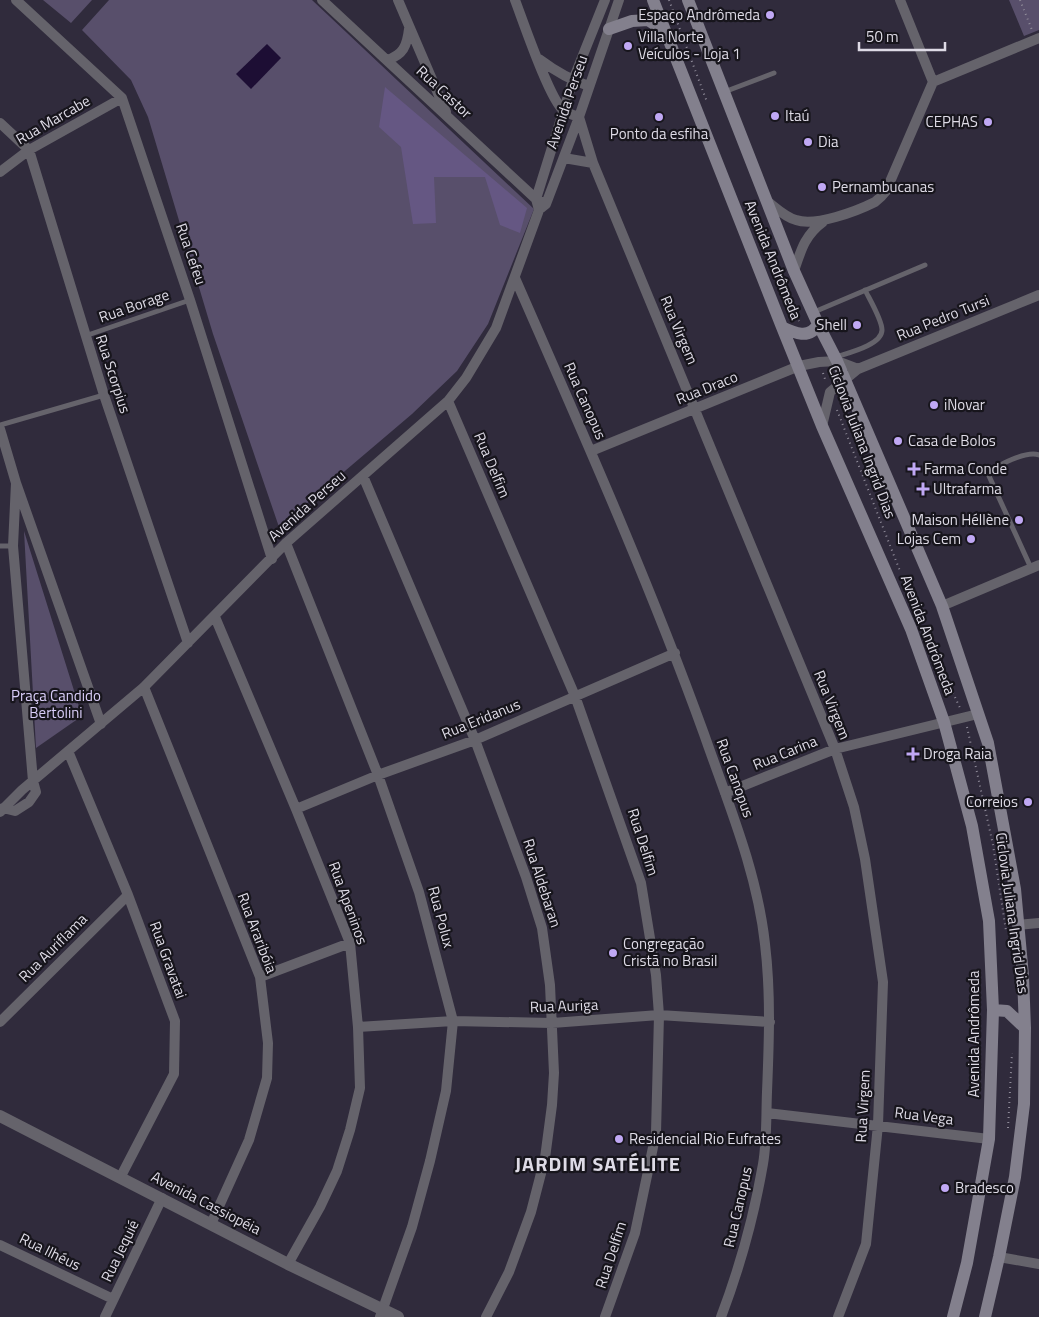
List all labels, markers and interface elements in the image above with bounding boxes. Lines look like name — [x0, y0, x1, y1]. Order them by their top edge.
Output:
place label: Espaço Andrômeda — [638, 3, 760, 26]
marker: Espaço Andrômeda — [764, 9, 776, 21]
scale bar — [859, 20, 945, 52]
place label: Villa Norte Veículos - Loja 1 — [638, 25, 741, 65]
text: 50 m — [866, 25, 899, 48]
marker: Villa Norte Veículos - Loja 1 — [622, 40, 634, 52]
street label: Avenida Perseu — [540, 52, 593, 152]
street label: Rua Castor — [411, 60, 477, 124]
street label: Rua Marcabe — [11, 89, 94, 150]
place label: Itaú — [785, 104, 809, 127]
marker: Itaú — [769, 110, 781, 122]
place label: CEPHAS — [926, 110, 978, 133]
marker: Ponto da esfiha — [653, 111, 665, 123]
marker: CEPHAS — [982, 116, 994, 128]
place label: Ponto da esfiha — [610, 122, 709, 145]
place label: Dia — [818, 130, 839, 153]
marker: Dia — [802, 136, 814, 148]
place label: Pernambucanas — [832, 175, 934, 198]
marker: Pernambucanas — [816, 181, 828, 193]
street label: Avenida Andrômeda — [739, 197, 808, 323]
street label: Rua Cefeu — [170, 220, 213, 288]
street label: Rua Borage — [96, 283, 172, 328]
street label: Rua Pedro Tursi — [893, 288, 993, 347]
street label: Rua Virgem — [655, 292, 704, 368]
place label: Shell — [816, 313, 847, 336]
marker: Shell — [851, 319, 863, 331]
street label: Rua Scorpius — [90, 331, 137, 416]
street label: Rua Canopus — [558, 358, 613, 443]
street label: Ciclovia Juliana Ingrid Dias — [823, 362, 902, 522]
street label: Rua Draco — [672, 365, 741, 410]
place label: iNovar — [944, 393, 985, 416]
marker: iNovar — [928, 399, 940, 411]
street label: Rua Delfim — [468, 428, 517, 501]
place label: Casa de Bolos — [908, 429, 996, 452]
marker: Casa de Bolos — [892, 435, 904, 447]
place label: Farma Conde — [924, 457, 1007, 480]
marker: Farma Conde — [908, 463, 920, 475]
street label: Avenida Perseu — [263, 464, 351, 547]
place label: Ultrafarma — [933, 477, 1002, 500]
marker: Ultrafarma — [917, 483, 929, 495]
place label: Maison Héllène — [912, 508, 1009, 531]
marker: Maison Héllène — [1013, 514, 1025, 526]
place label: Lojas Cem — [897, 527, 961, 550]
marker: Lojas Cem — [965, 533, 977, 545]
street label: Avenida Andrômeda — [895, 571, 962, 699]
street label: Rua Virgem — [808, 667, 857, 743]
park label: Praça Candido Bertolini — [11, 684, 101, 724]
street label: Rua Eridanus — [438, 692, 524, 745]
street label: Rua Carina — [749, 729, 821, 776]
street label: Rua Canopus — [711, 735, 760, 821]
place label: Droga Raia — [923, 742, 992, 765]
marker: Droga Raia — [907, 748, 919, 760]
place label: Correios — [966, 790, 1018, 813]
marker: Correios — [1022, 796, 1034, 808]
street label: Rua Delfim — [622, 805, 665, 878]
street label: Ciclovia Juliana Ingrid Dias — [990, 831, 1035, 995]
street label: Rua Aldebaran — [517, 836, 568, 930]
street label: Rua Apeninos — [323, 858, 374, 948]
street label: Rua Polux — [422, 883, 461, 950]
street label: Rua Araribóia — [232, 889, 284, 977]
street label: Rua Auriflama — [13, 908, 93, 987]
street label: Rua Gravatai — [144, 918, 193, 1002]
place label: Congregação Cristã no Brasil — [623, 932, 718, 972]
marker: Congregação Cristã no Brasil — [607, 947, 619, 959]
street label: Avenida Andrômeda — [962, 970, 985, 1097]
street label: Rua Auriga — [529, 993, 599, 1018]
street label: Rua Virgem — [849, 1069, 876, 1143]
street label: Rua Vega — [893, 1100, 955, 1131]
place label: Residencial Rio Eufrates — [629, 1127, 781, 1150]
marker: Residencial Rio Eufrates — [613, 1133, 625, 1145]
district label: JARDIM SATÉLITE — [515, 1148, 681, 1179]
street label: Rua Canopus — [717, 1164, 758, 1250]
street label: Avenida Cassiopéia — [147, 1165, 266, 1240]
place label: Bradesco — [955, 1176, 1014, 1199]
marker: Bradesco — [939, 1182, 951, 1194]
street label: Rua Jequié — [95, 1216, 144, 1286]
street label: Rua Delfim — [589, 1218, 632, 1291]
street label: Rua Ilhéus — [16, 1227, 85, 1276]

